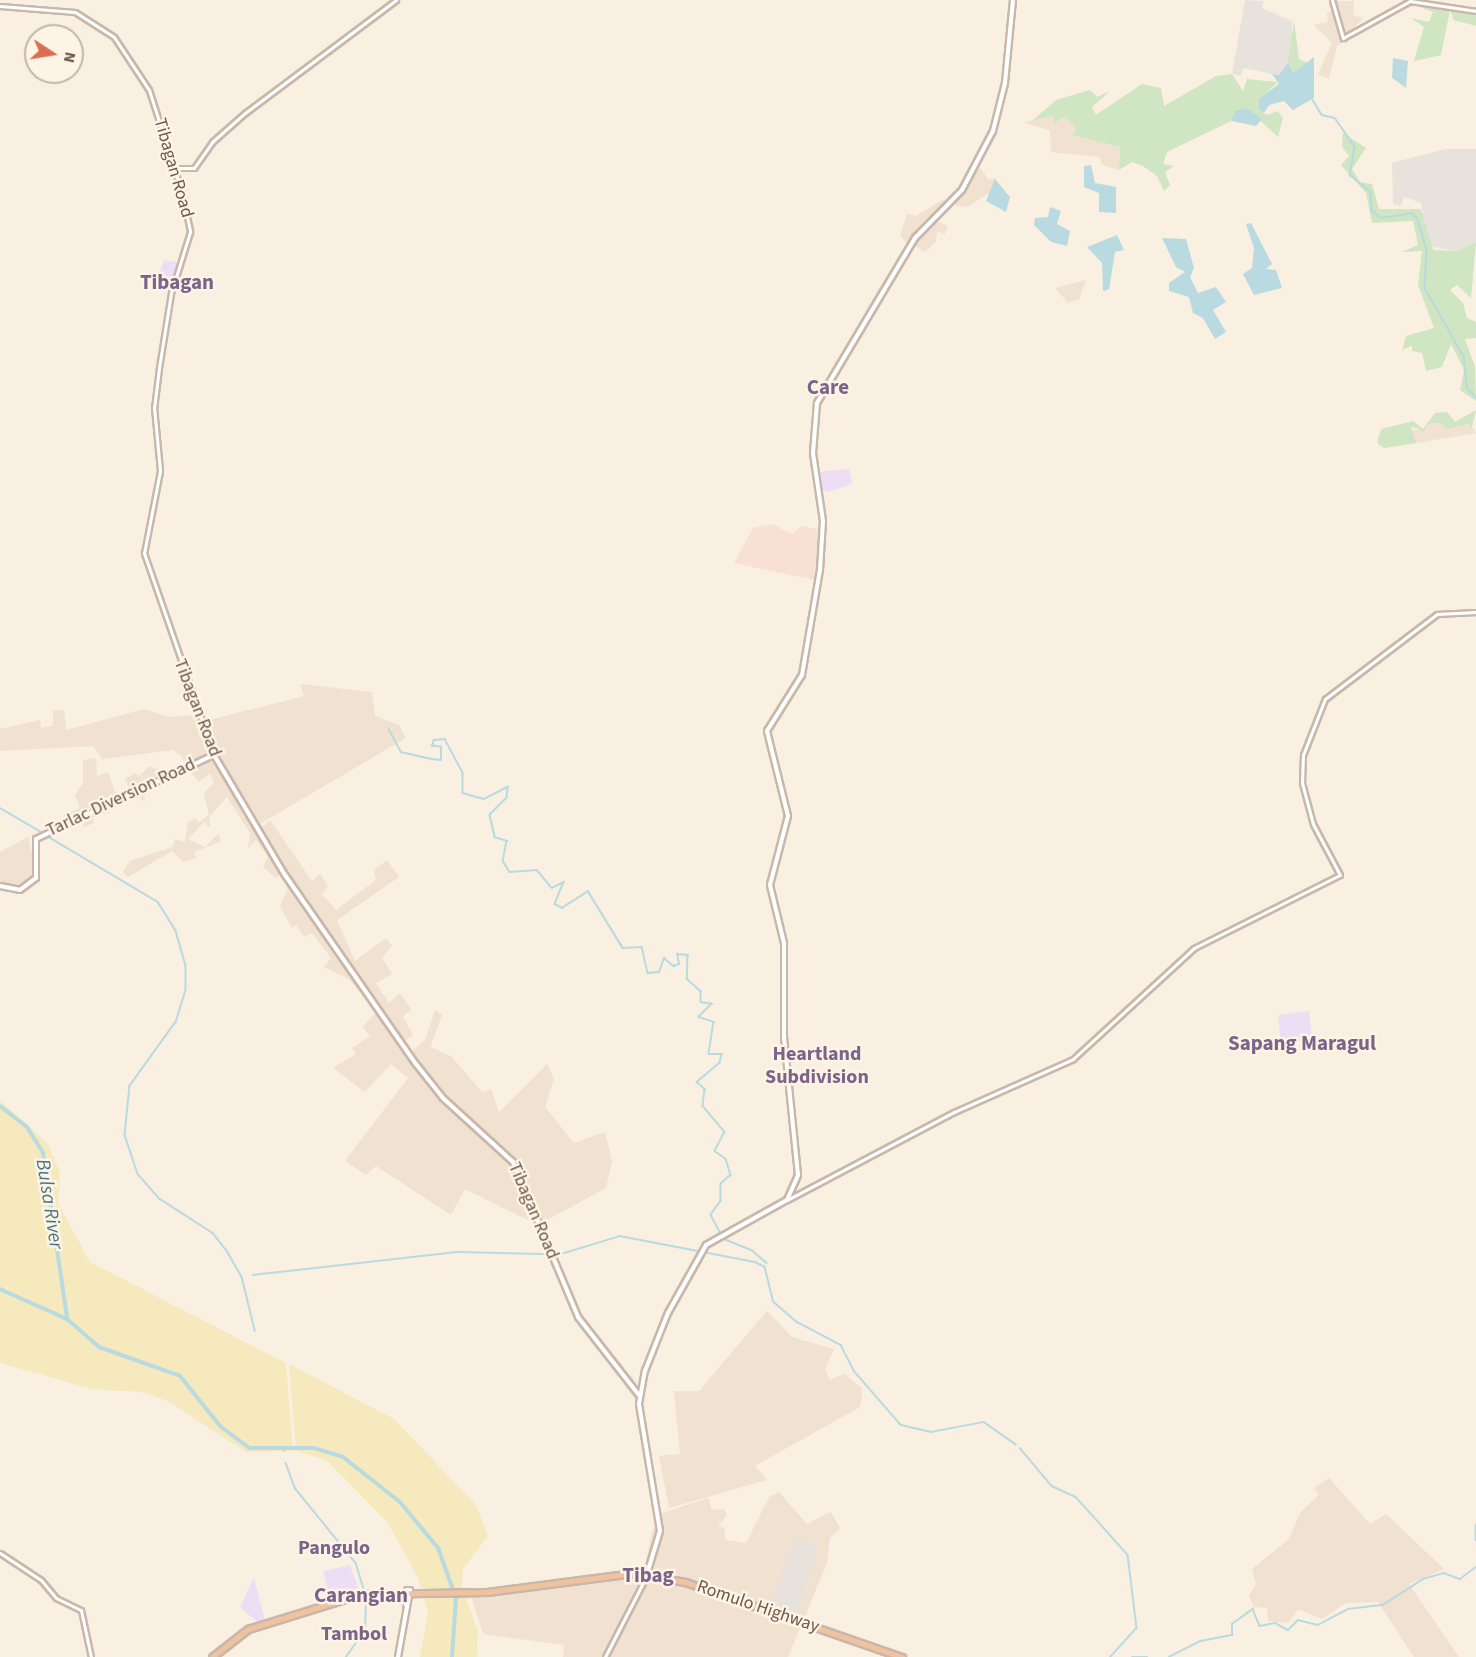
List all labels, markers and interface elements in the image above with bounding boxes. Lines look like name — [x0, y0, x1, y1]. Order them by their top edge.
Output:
north arrow — [24, 24, 84, 84]
text: N — [58, 50, 82, 65]
street label: Tibagan Road — [148, 116, 198, 220]
district label: Tibagan — [140, 269, 214, 295]
district label: Care — [807, 374, 849, 400]
street label: Tibagan Road — [169, 656, 225, 760]
street label: Tarlac Diversion Road — [43, 754, 199, 842]
district label: Sapang Maragul — [1228, 1030, 1376, 1056]
district label: Heartland Subdivision — [765, 1043, 869, 1090]
water label: Bulsa River — [30, 1157, 68, 1251]
street label: Tibagan Road — [503, 1159, 563, 1263]
district label: Pangulo — [298, 1536, 370, 1560]
district label: Tibag — [622, 1562, 674, 1588]
street label: Romulo Highway — [694, 1576, 822, 1638]
district label: Carangian — [314, 1582, 408, 1608]
district label: Tambol — [321, 1622, 387, 1646]

